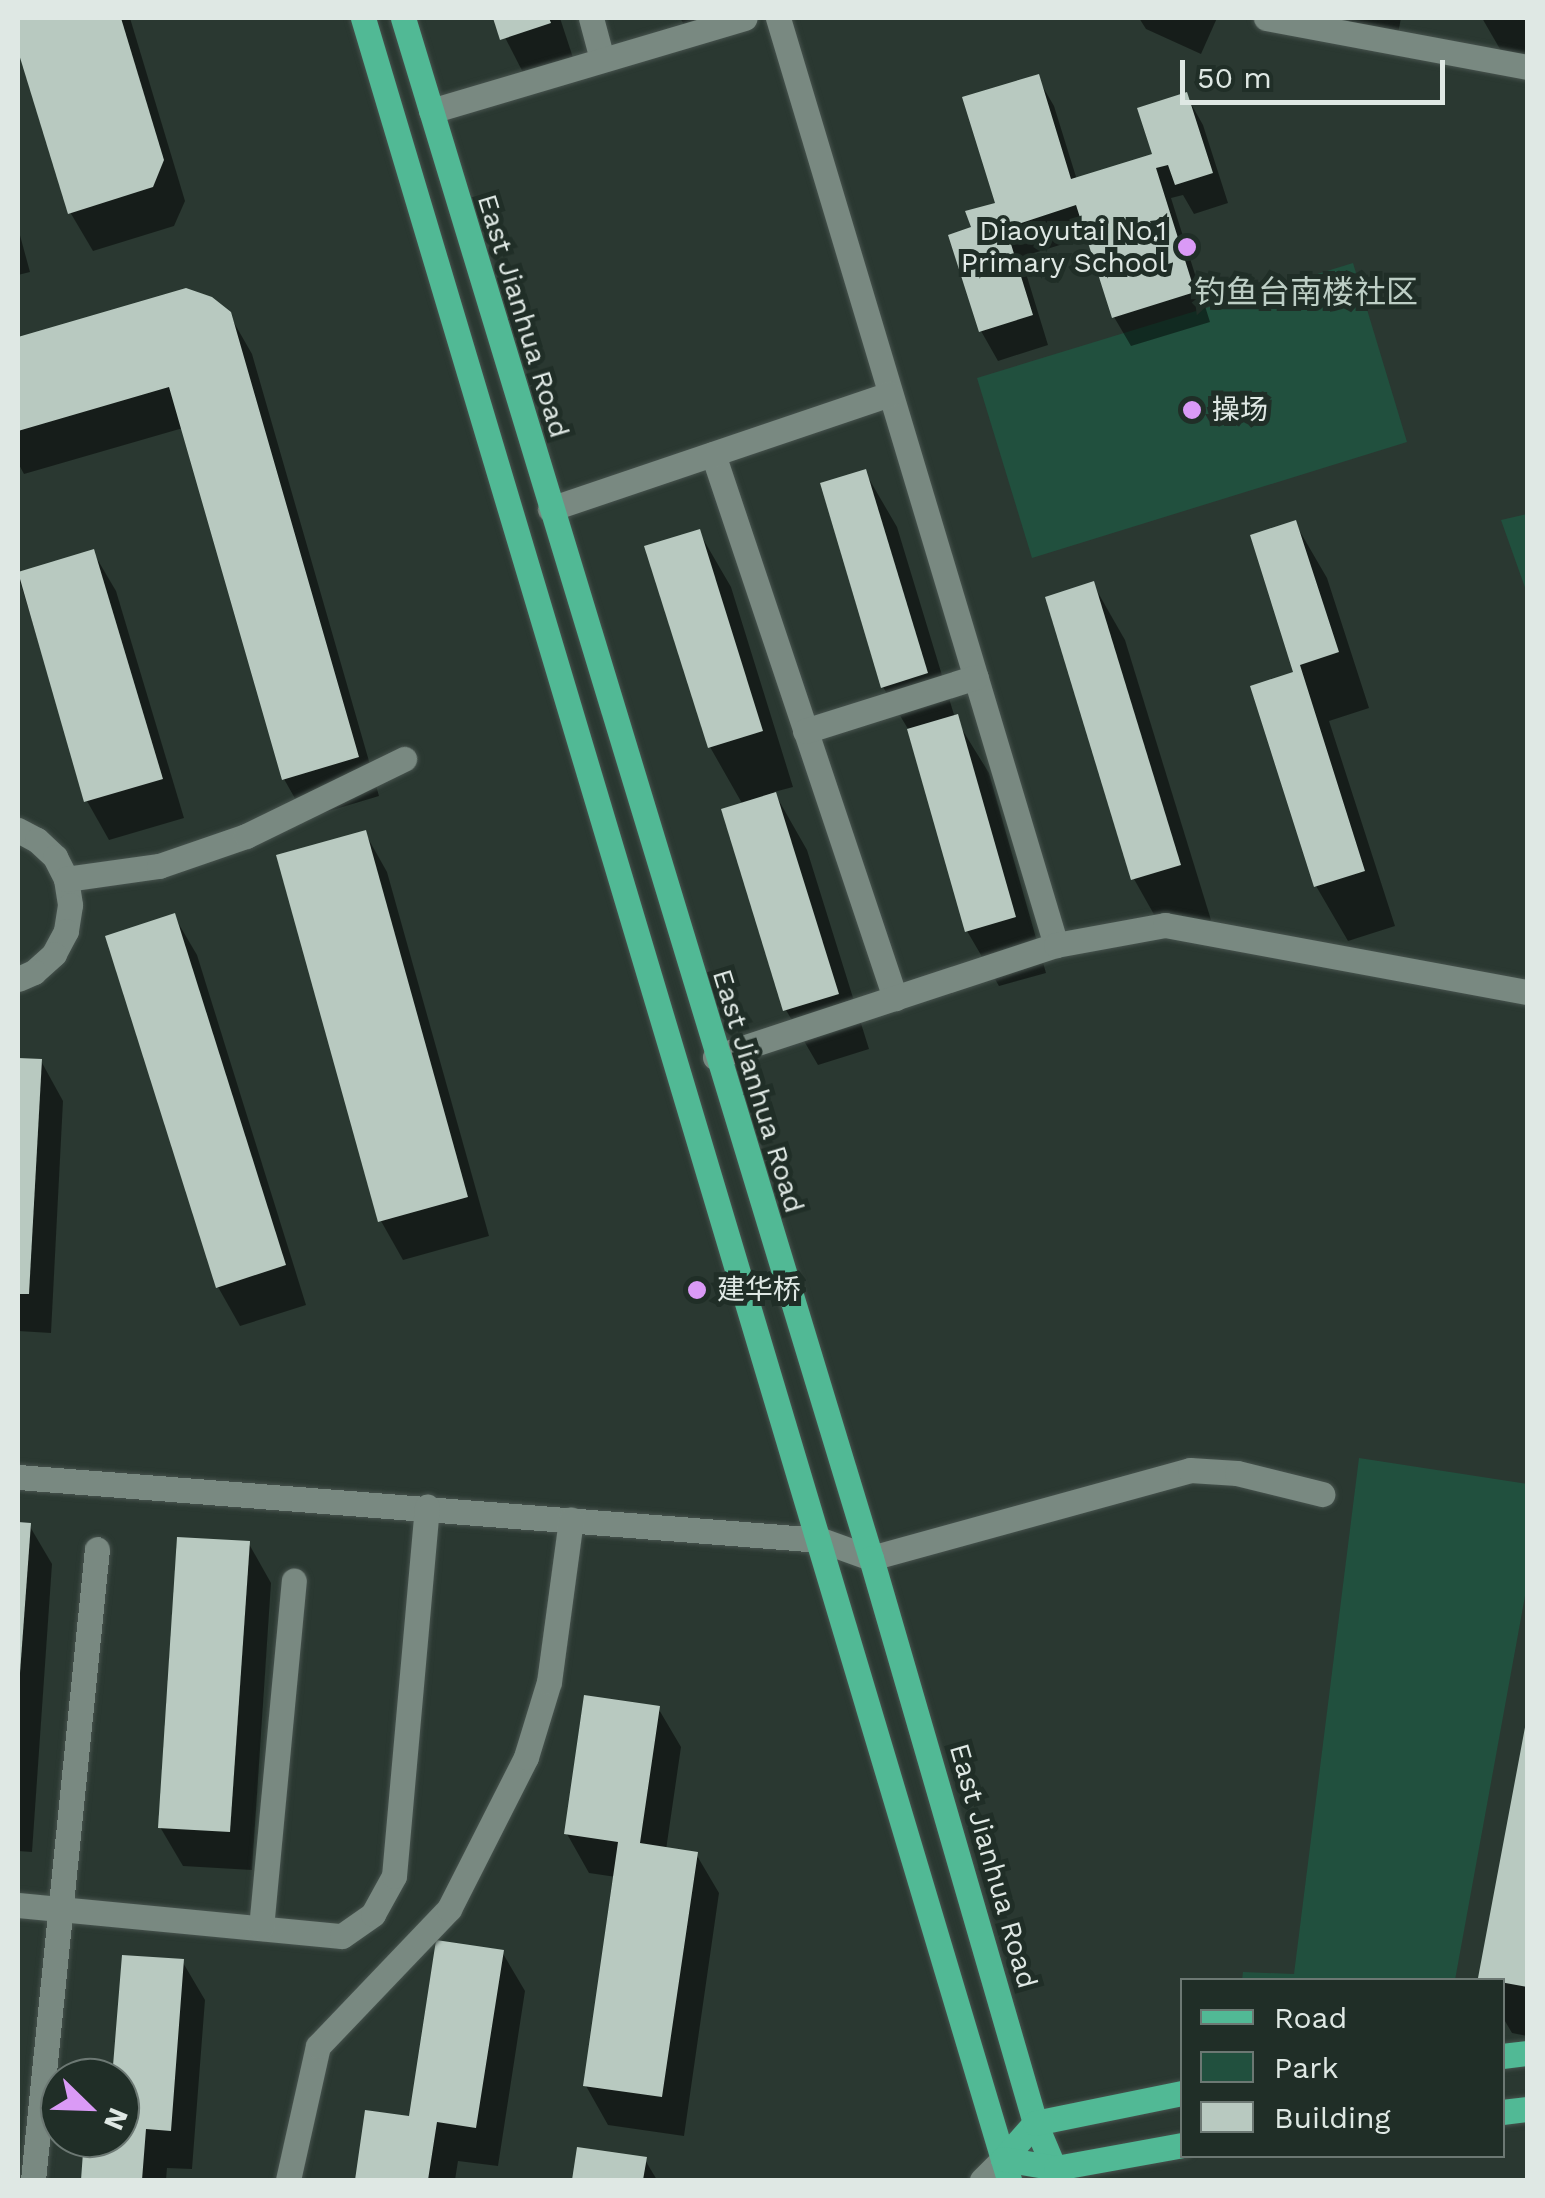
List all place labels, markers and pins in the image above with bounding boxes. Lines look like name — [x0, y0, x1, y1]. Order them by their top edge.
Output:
place label: Diaoyutai No.1 Primary School — [960, 214, 1167, 280]
marker: Diaoyutai No.1 Primary School — [1176, 236, 1198, 258]
place label: 操场 — [1212, 393, 1268, 427]
marker: 操场 — [1181, 399, 1203, 421]
place label: 建华桥 — [717, 1273, 801, 1307]
marker: 建华桥 — [686, 1279, 708, 1301]

